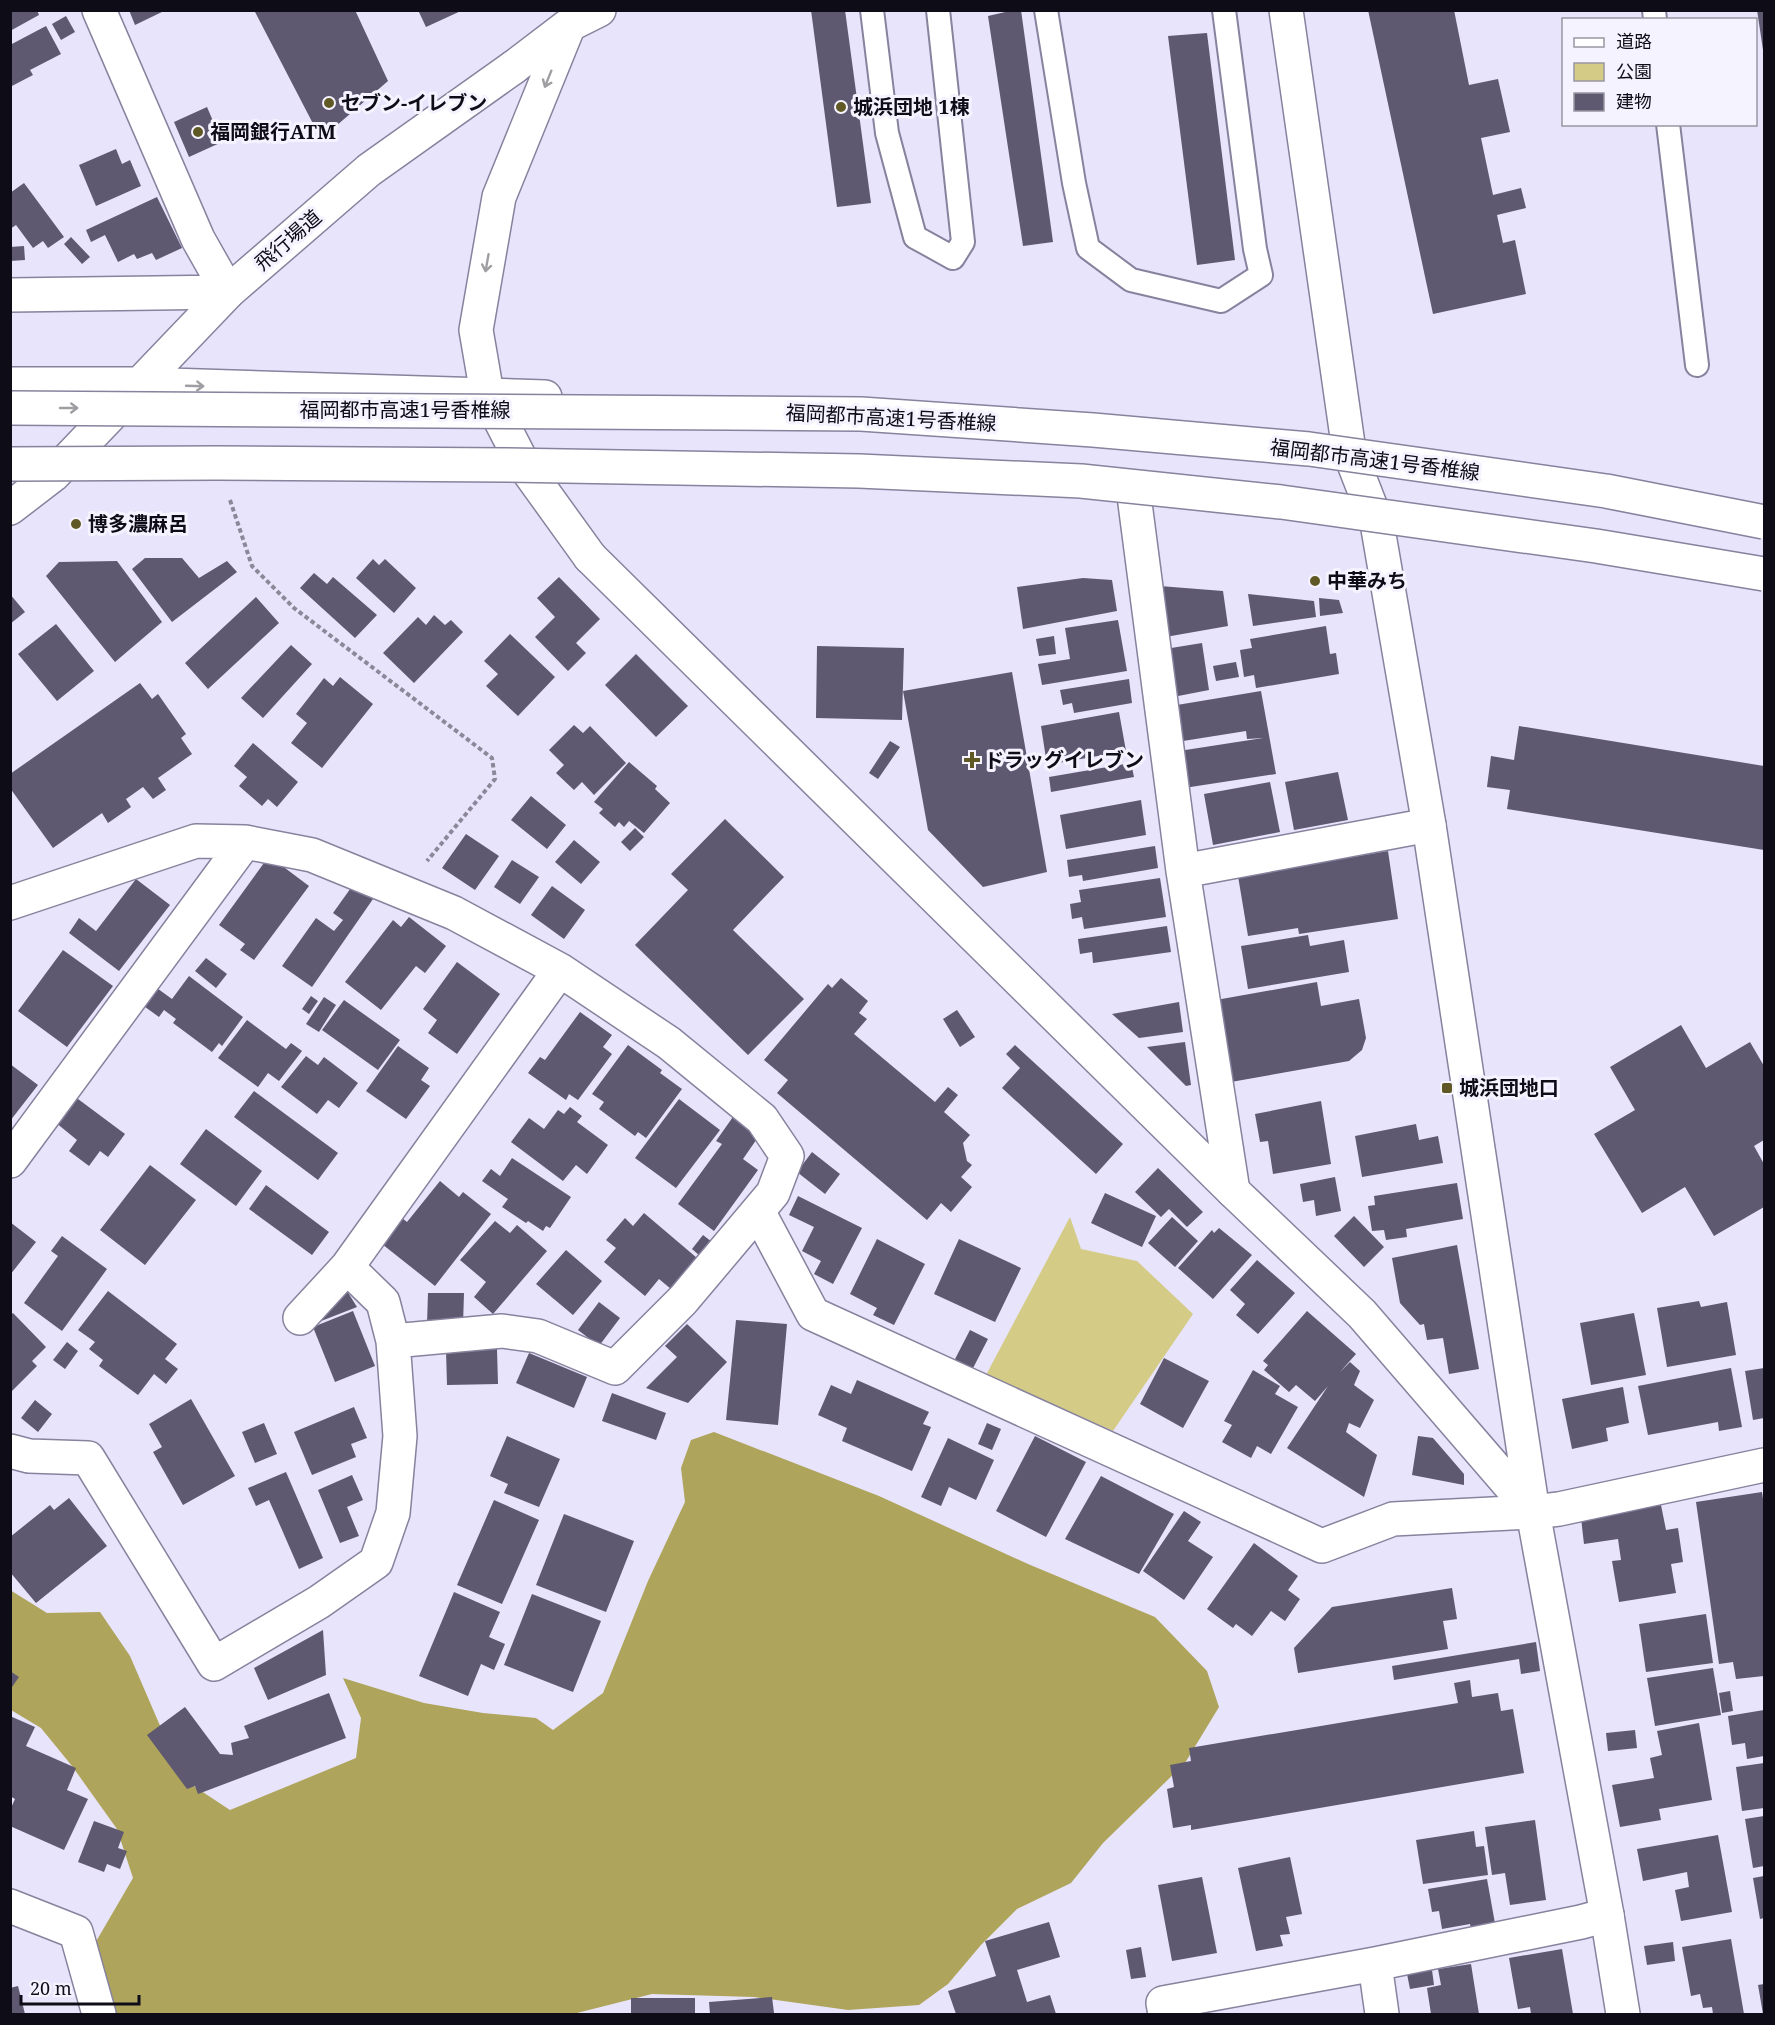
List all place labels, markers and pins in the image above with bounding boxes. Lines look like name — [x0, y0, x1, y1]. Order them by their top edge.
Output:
place label: セブン-イレブン — [341, 89, 487, 116]
place label: 城浜団地 1棟 — [853, 93, 970, 120]
marker: セブン-イレブン — [322, 96, 336, 110]
marker: 城浜団地 1棟 — [834, 100, 848, 114]
place label: 福岡銀行ATM — [210, 118, 336, 145]
marker: 福岡銀行ATM — [191, 125, 205, 139]
place label: 博多濃麻呂 — [88, 510, 188, 537]
marker: 博多濃麻呂 — [69, 517, 83, 531]
place label: 中華みち — [1327, 567, 1407, 594]
marker: 中華みち — [1308, 574, 1322, 588]
place label: ドラッグイレブン — [984, 746, 1144, 773]
marker: ドラッグイレブン — [965, 753, 979, 767]
place label: 城浜団地口 — [1459, 1074, 1559, 1101]
marker: 城浜団地口 — [1440, 1081, 1454, 1095]

